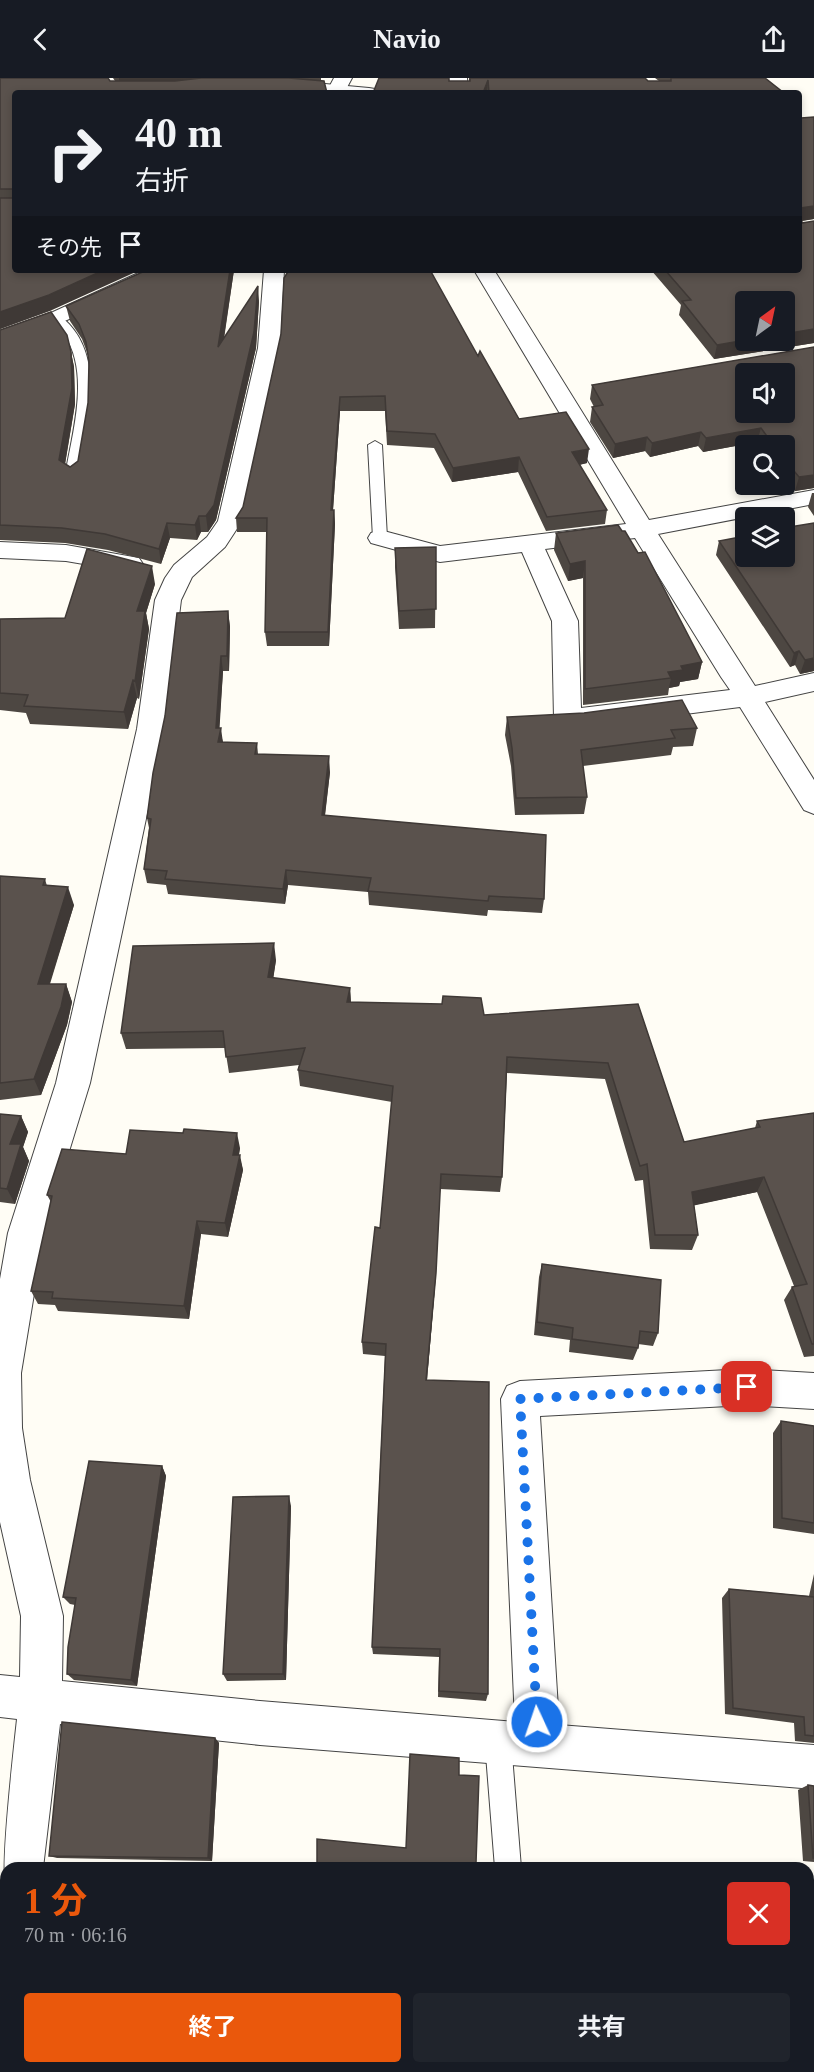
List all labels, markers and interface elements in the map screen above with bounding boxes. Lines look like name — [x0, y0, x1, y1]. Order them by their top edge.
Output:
icon: back — [24, 23, 57, 56]
icon: share — [757, 23, 790, 56]
text: Navio — [373, 24, 441, 54]
text: 40 m — [135, 110, 223, 156]
icon: right — [36, 114, 114, 192]
text: 右折 — [135, 166, 189, 196]
icon: arrive — [114, 228, 147, 261]
text: その先 — [36, 235, 102, 260]
north arrow — [735, 291, 795, 351]
map controls — [735, 291, 795, 567]
button: sound — [735, 363, 795, 423]
button: search — [735, 435, 795, 495]
button: layers — [735, 507, 795, 567]
pin — [721, 1361, 772, 1412]
icon: arrive — [730, 1370, 763, 1403]
position arrow — [505, 1690, 569, 1754]
text: 1 分 — [24, 1881, 87, 1921]
button: close — [727, 1882, 790, 1945]
text: 70 m · 06:16 — [24, 1924, 127, 1946]
button: 終了 — [24, 1993, 401, 2062]
button: 共有 — [413, 1993, 790, 2062]

